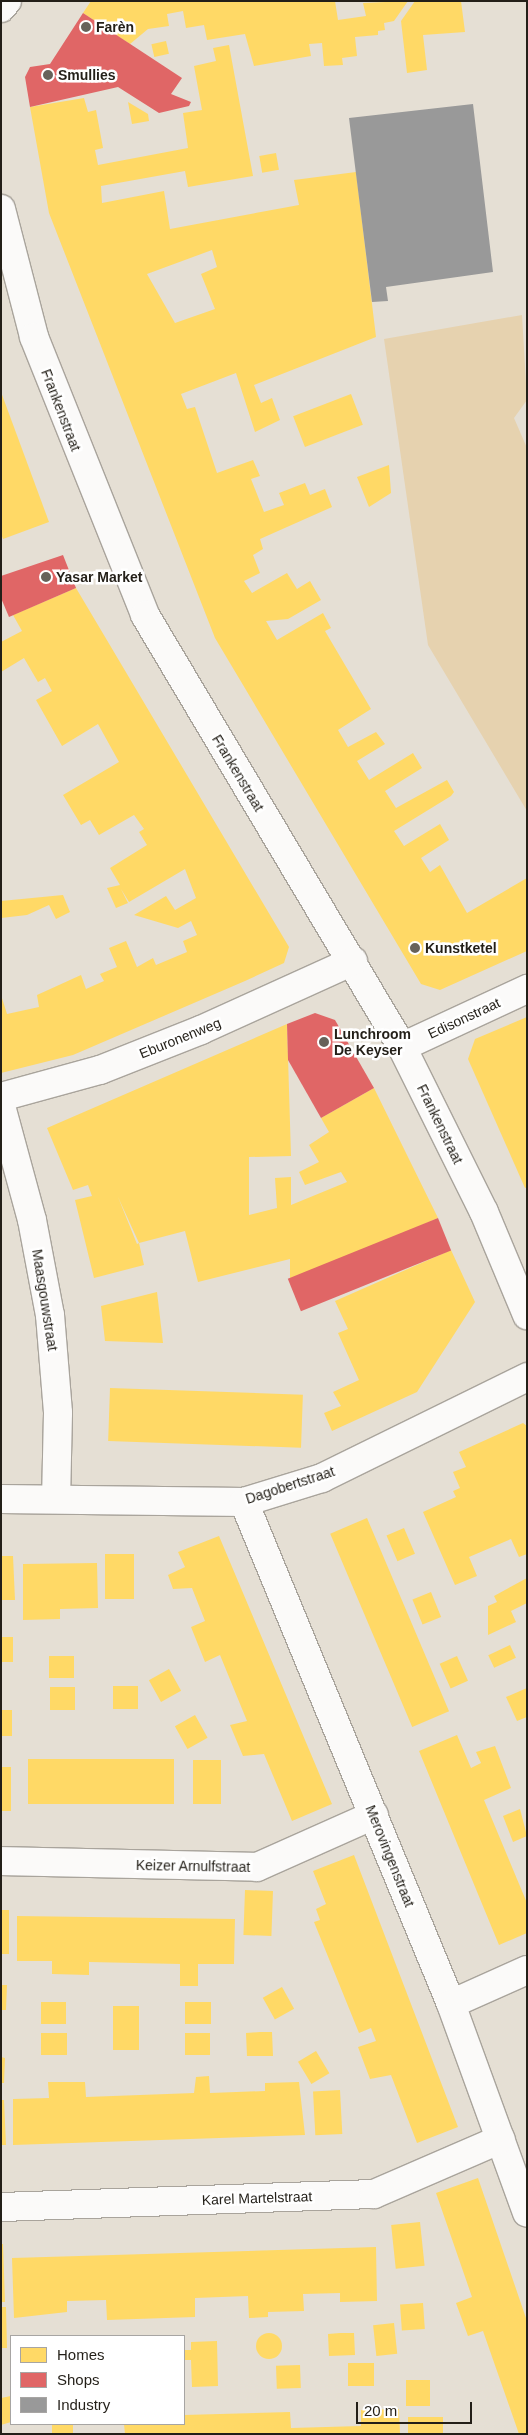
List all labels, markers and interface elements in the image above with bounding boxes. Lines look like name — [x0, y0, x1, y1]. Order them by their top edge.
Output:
place label: Farèn — [96, 19, 134, 35]
marker: Farèn — [80, 21, 92, 33]
place label: Smullies — [58, 67, 116, 83]
marker: Smullies — [42, 69, 54, 81]
street label: Frankenstraat — [38, 367, 84, 453]
place label: Yasar Market — [56, 569, 142, 585]
marker: Yasar Market — [40, 571, 52, 583]
street label: Frankenstraat — [209, 732, 267, 814]
place label: Kunstketel — [425, 940, 497, 956]
marker: Kunstketel — [409, 942, 421, 954]
street label: Edisonstraat — [425, 994, 503, 1042]
street label: Eburonenweg — [137, 1014, 223, 1062]
place label: Lunchroom De Keyser — [334, 1026, 411, 1058]
marker: Lunchroom De Keyser — [318, 1036, 330, 1048]
street label: Frankenstraat — [414, 1082, 466, 1166]
street label: Maasgouwstraat — [29, 1248, 61, 1352]
street label: Dagobertstraat — [243, 1463, 337, 1507]
street label: Merovingenstraat — [362, 1803, 418, 1909]
street label: Keizer Arnulfstraat — [135, 1857, 251, 1875]
street label: Karel Martelstraat — [201, 2188, 313, 2208]
legend — [10, 2335, 185, 2425]
text: Homes — [57, 2346, 105, 2363]
text: Shops — [57, 2371, 100, 2388]
scale bar — [358, 2392, 474, 2424]
text: Industry — [57, 2396, 110, 2413]
text: 20 m — [364, 2402, 397, 2419]

